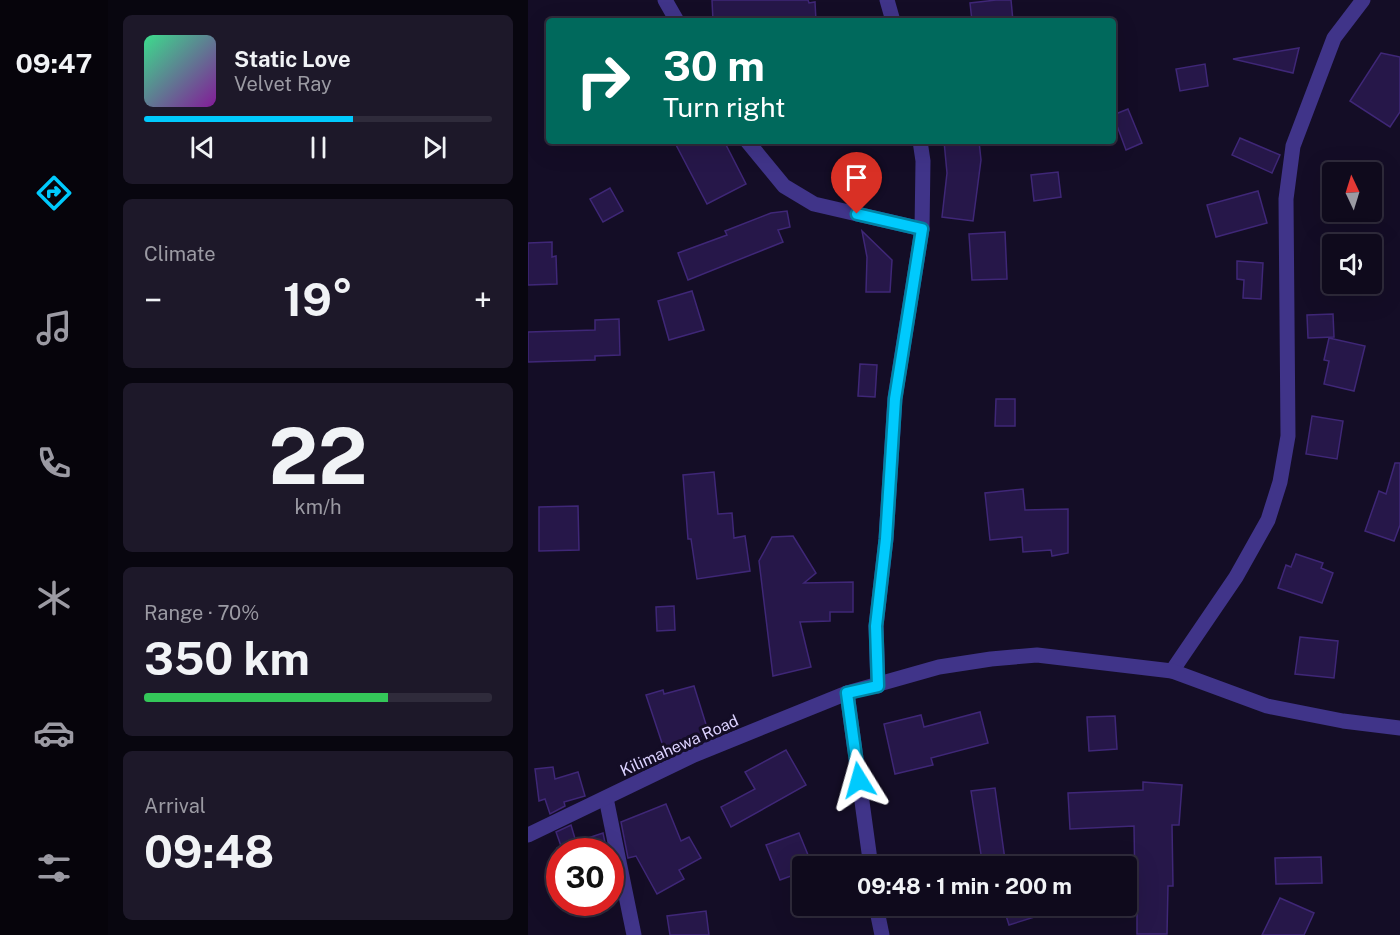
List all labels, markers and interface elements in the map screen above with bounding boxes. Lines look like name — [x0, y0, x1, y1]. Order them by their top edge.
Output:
text: 30 m — [663, 41, 765, 90]
icon: right — [564, 42, 642, 120]
text: Static Love — [234, 46, 351, 72]
text: 09:47 — [16, 47, 92, 79]
text: Velvet Ray — [234, 72, 332, 96]
text: Turn right — [663, 91, 786, 123]
icon: previous — [186, 131, 219, 164]
icon: pause — [302, 131, 335, 164]
icon: next — [418, 131, 451, 164]
pin — [831, 152, 882, 214]
icon: arrive — [840, 161, 873, 194]
north arrow — [1322, 162, 1382, 222]
map controls — [1322, 162, 1382, 294]
icon: directions — [33, 172, 75, 214]
button: sound — [1322, 234, 1382, 294]
text: Climate — [144, 242, 216, 266]
text: 19° — [283, 273, 353, 326]
text: − — [144, 281, 162, 319]
text: + — [474, 281, 492, 319]
icon: music — [33, 307, 75, 349]
text: 22 — [268, 410, 368, 502]
icon: phone — [33, 442, 75, 484]
text: km/h — [294, 495, 342, 519]
icon: climate — [33, 577, 75, 619]
text: Range · 70% — [144, 601, 259, 625]
text: 350 km — [144, 632, 310, 685]
street label: Kilimahewa Road — [617, 711, 741, 780]
icon: car — [33, 712, 75, 754]
position arrow — [827, 748, 891, 812]
text: Arrival — [144, 794, 206, 818]
text: 09:48 — [144, 825, 274, 878]
speed limit sign: 30 — [546, 838, 624, 916]
icon: filters — [33, 847, 75, 889]
text: 09:48 · 1 min · 200 m — [857, 873, 1072, 899]

